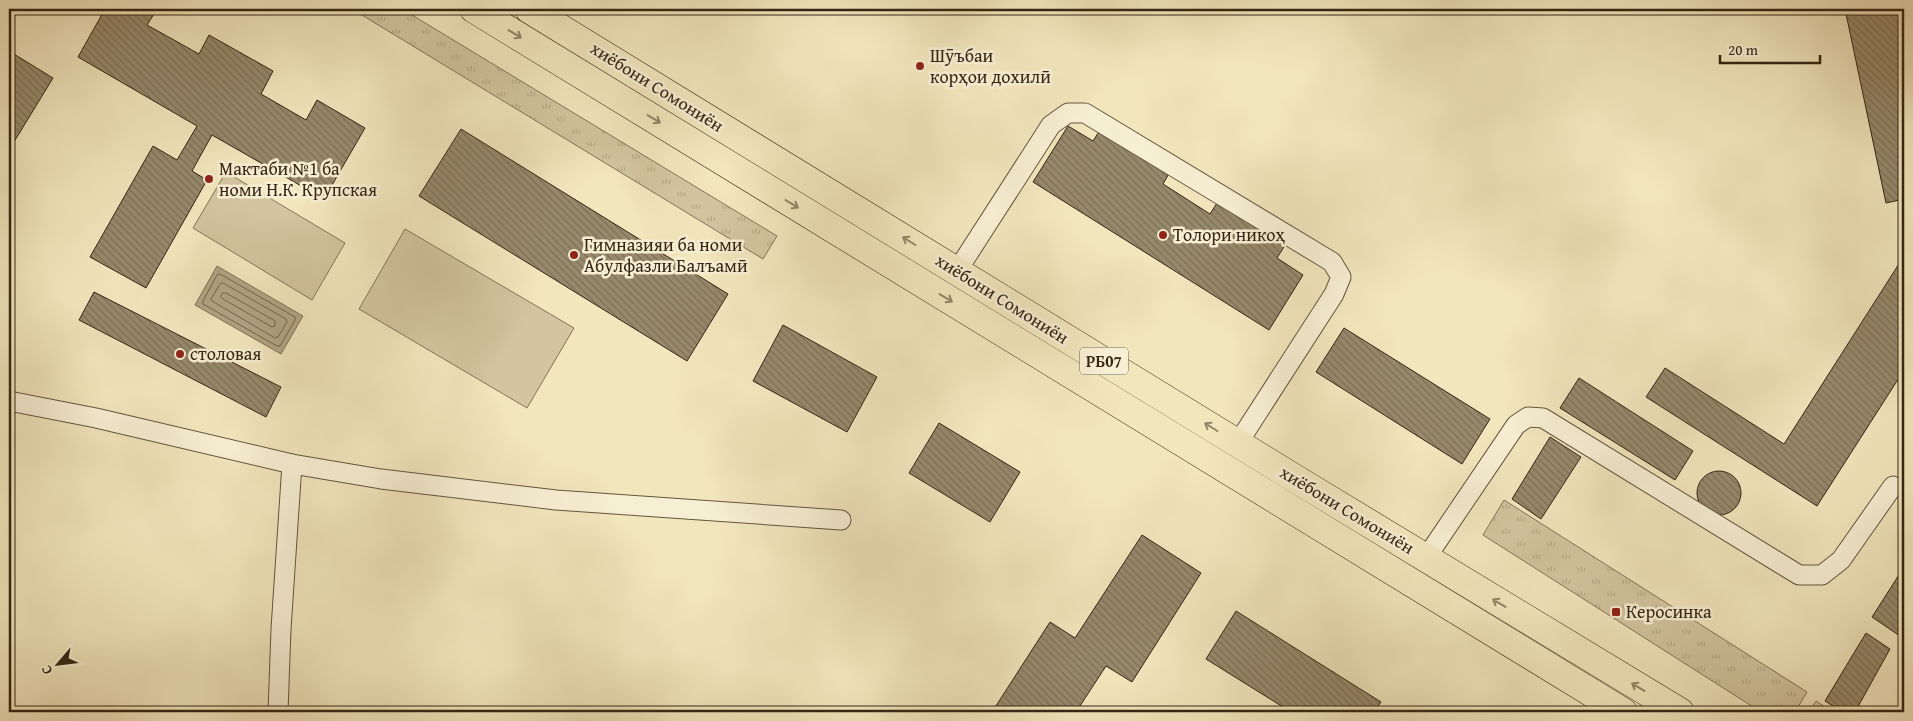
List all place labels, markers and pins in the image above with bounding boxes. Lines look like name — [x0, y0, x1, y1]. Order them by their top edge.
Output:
place label: Шӯъбаи корҳои дохилӣ — [930, 42, 1051, 90]
marker: Шӯъбаи корҳои дохилӣ — [914, 60, 926, 72]
place label: Мактаби №1 ба номи Н.К. Крупская — [219, 155, 377, 203]
marker: Мактаби №1 ба номи Н.К. Крупская — [203, 173, 215, 185]
place label: Толори никоҳ — [1173, 221, 1285, 248]
marker: Толори никоҳ — [1157, 229, 1169, 241]
place label: Гимназияи ба номи Абулфазли Балъамӣ — [584, 231, 748, 279]
marker: Гимназияи ба номи Абулфазли Балъамӣ — [568, 249, 580, 261]
place label: столовая — [190, 340, 261, 367]
marker: столовая — [174, 348, 186, 360]
place label: Керосинка — [1626, 598, 1712, 625]
marker: Керосинка — [1610, 606, 1622, 618]

